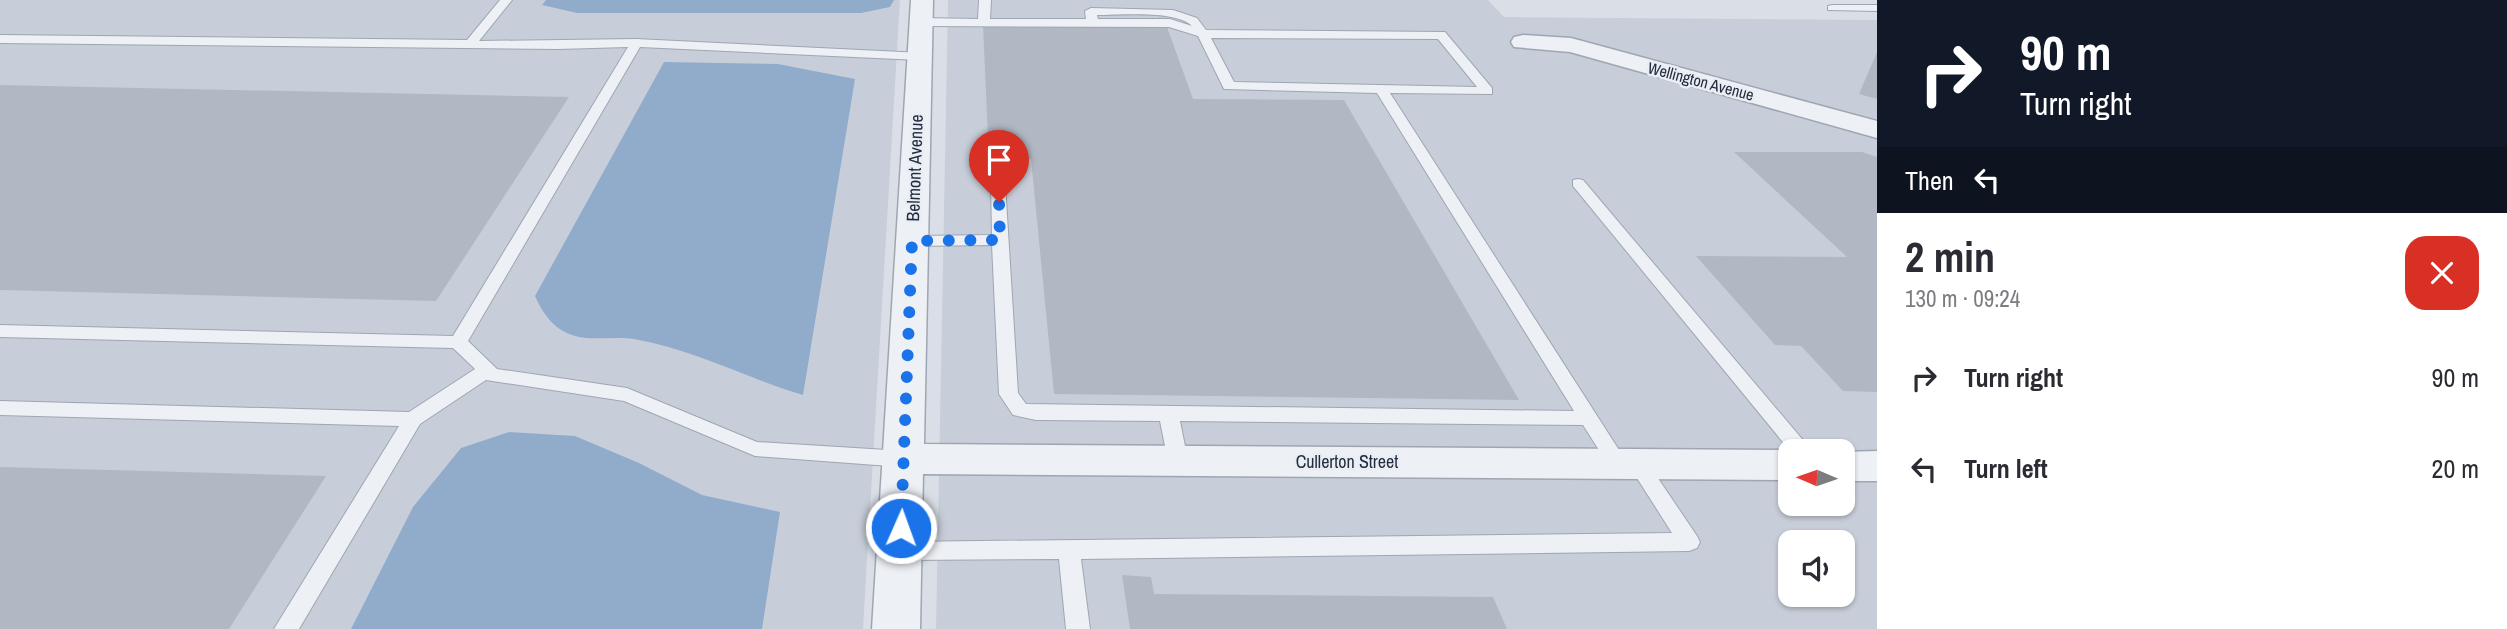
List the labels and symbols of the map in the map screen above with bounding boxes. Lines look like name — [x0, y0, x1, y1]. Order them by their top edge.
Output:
street label: Wellington Avenue — [1646, 56, 1756, 106]
street label: Belmont Avenue — [900, 114, 929, 222]
pin — [969, 130, 1029, 202]
north arrow — [1778, 439, 1855, 516]
street label: Cullerton Street — [1296, 449, 1398, 474]
position arrow — [864, 491, 938, 565]

